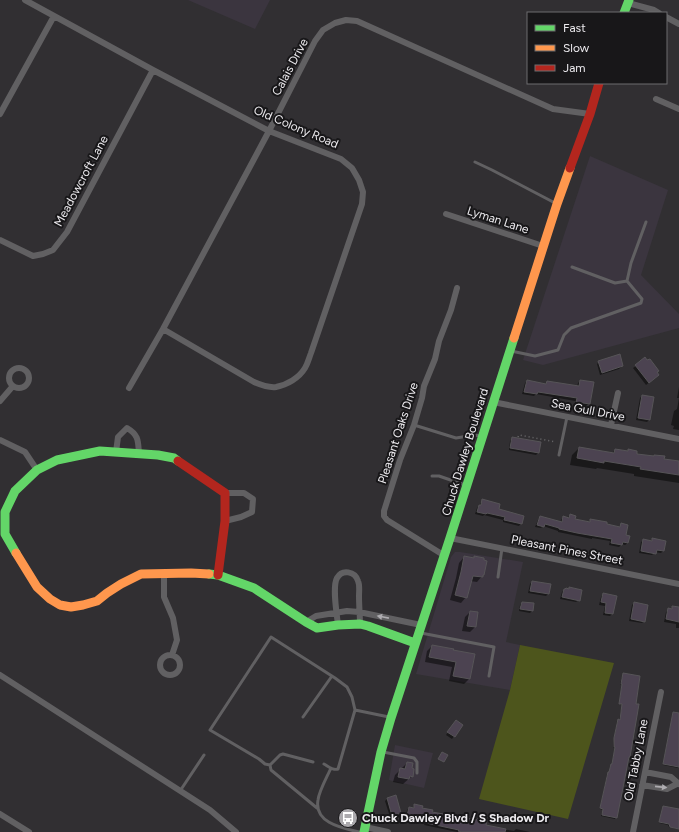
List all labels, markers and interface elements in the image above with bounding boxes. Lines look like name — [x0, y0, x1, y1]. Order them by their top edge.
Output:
legend — [527, 12, 667, 84]
text: Fast — [563, 21, 586, 35]
street label: Calais Drive — [269, 36, 311, 98]
text: Slow — [563, 41, 590, 55]
text: Jam — [563, 61, 586, 75]
street label: Old Colony Road — [252, 103, 340, 151]
street label: Meadowcroft Lane — [51, 133, 111, 229]
street label: Lyman Lane — [465, 203, 531, 237]
street label: Pleasant Oaks Drive — [375, 380, 421, 485]
street label: Chuck Dawley Boulevard — [439, 387, 491, 517]
street label: Sea Gull Drive — [550, 396, 626, 424]
street label: Pleasant Pines Street — [510, 532, 624, 568]
one-way arrow — [377, 613, 389, 619]
street label: Old Tabby Lane — [621, 718, 651, 802]
one-way arrow — [655, 784, 667, 791]
bus stop icon: Chuck Dawley Blvd / S Shadow Dr — [337, 807, 359, 829]
place label: Chuck Dawley Blvd / S Shadow Dr — [362, 811, 550, 825]

